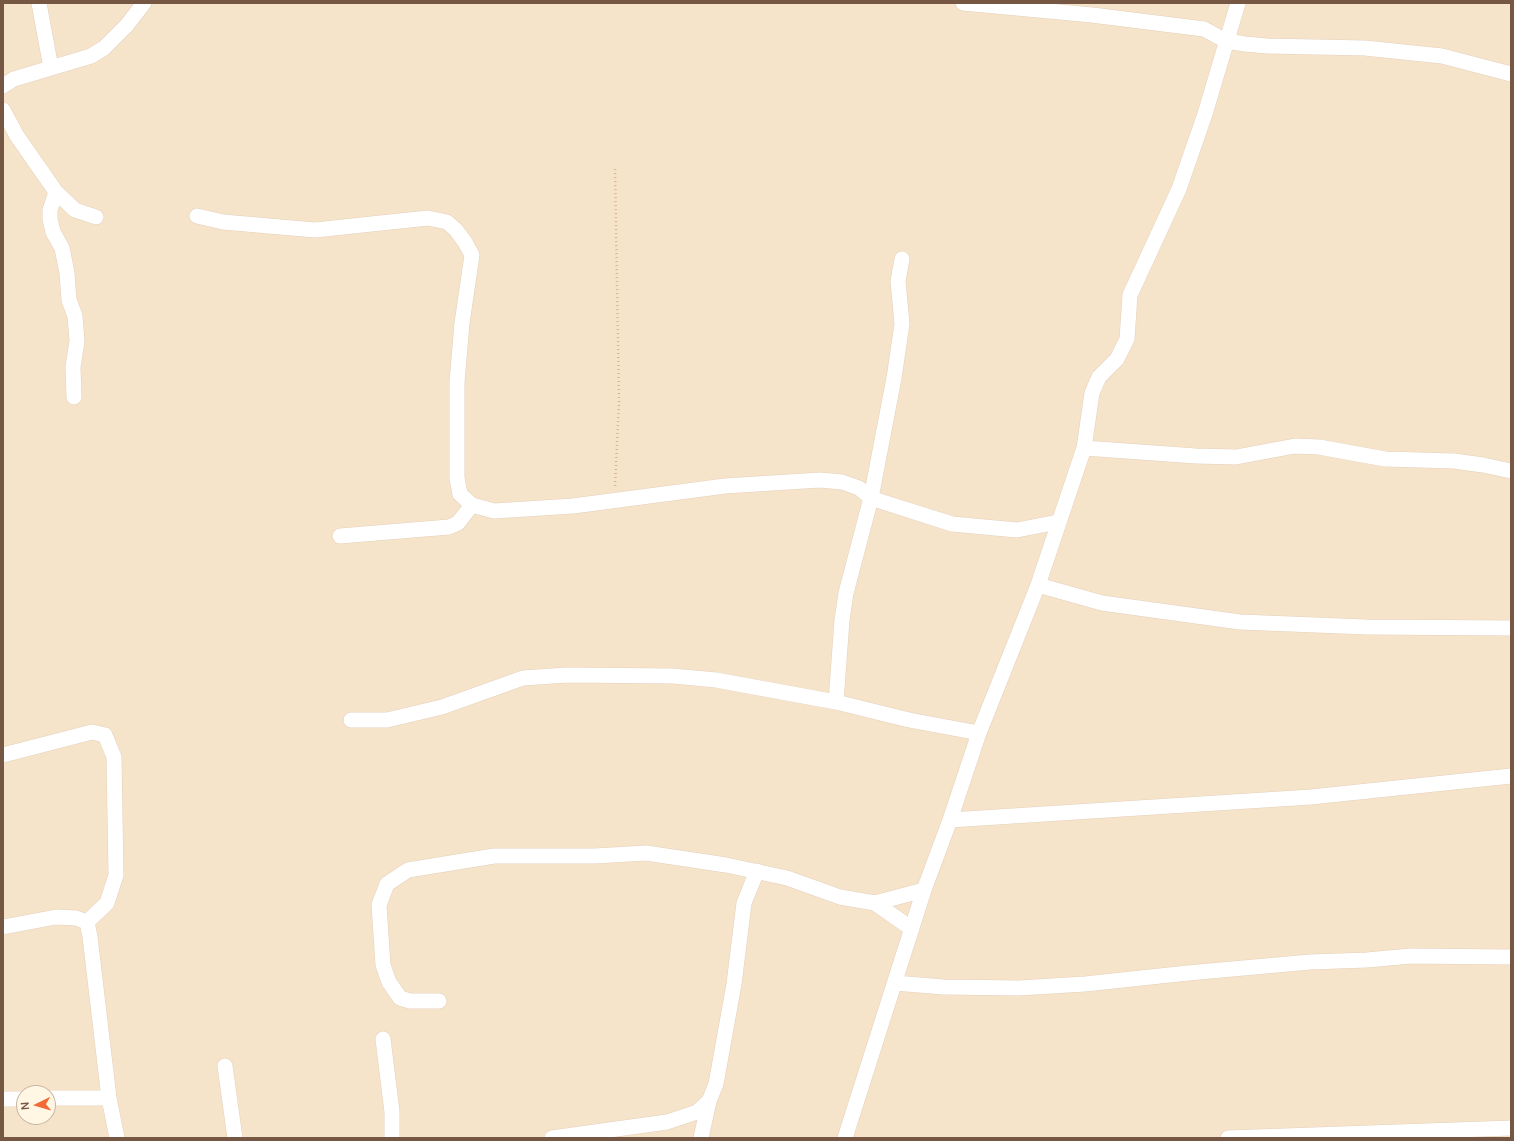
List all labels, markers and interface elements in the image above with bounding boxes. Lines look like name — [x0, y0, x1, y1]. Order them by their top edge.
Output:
north arrow — [16, 1085, 56, 1125]
text: N — [17, 1101, 32, 1111]

